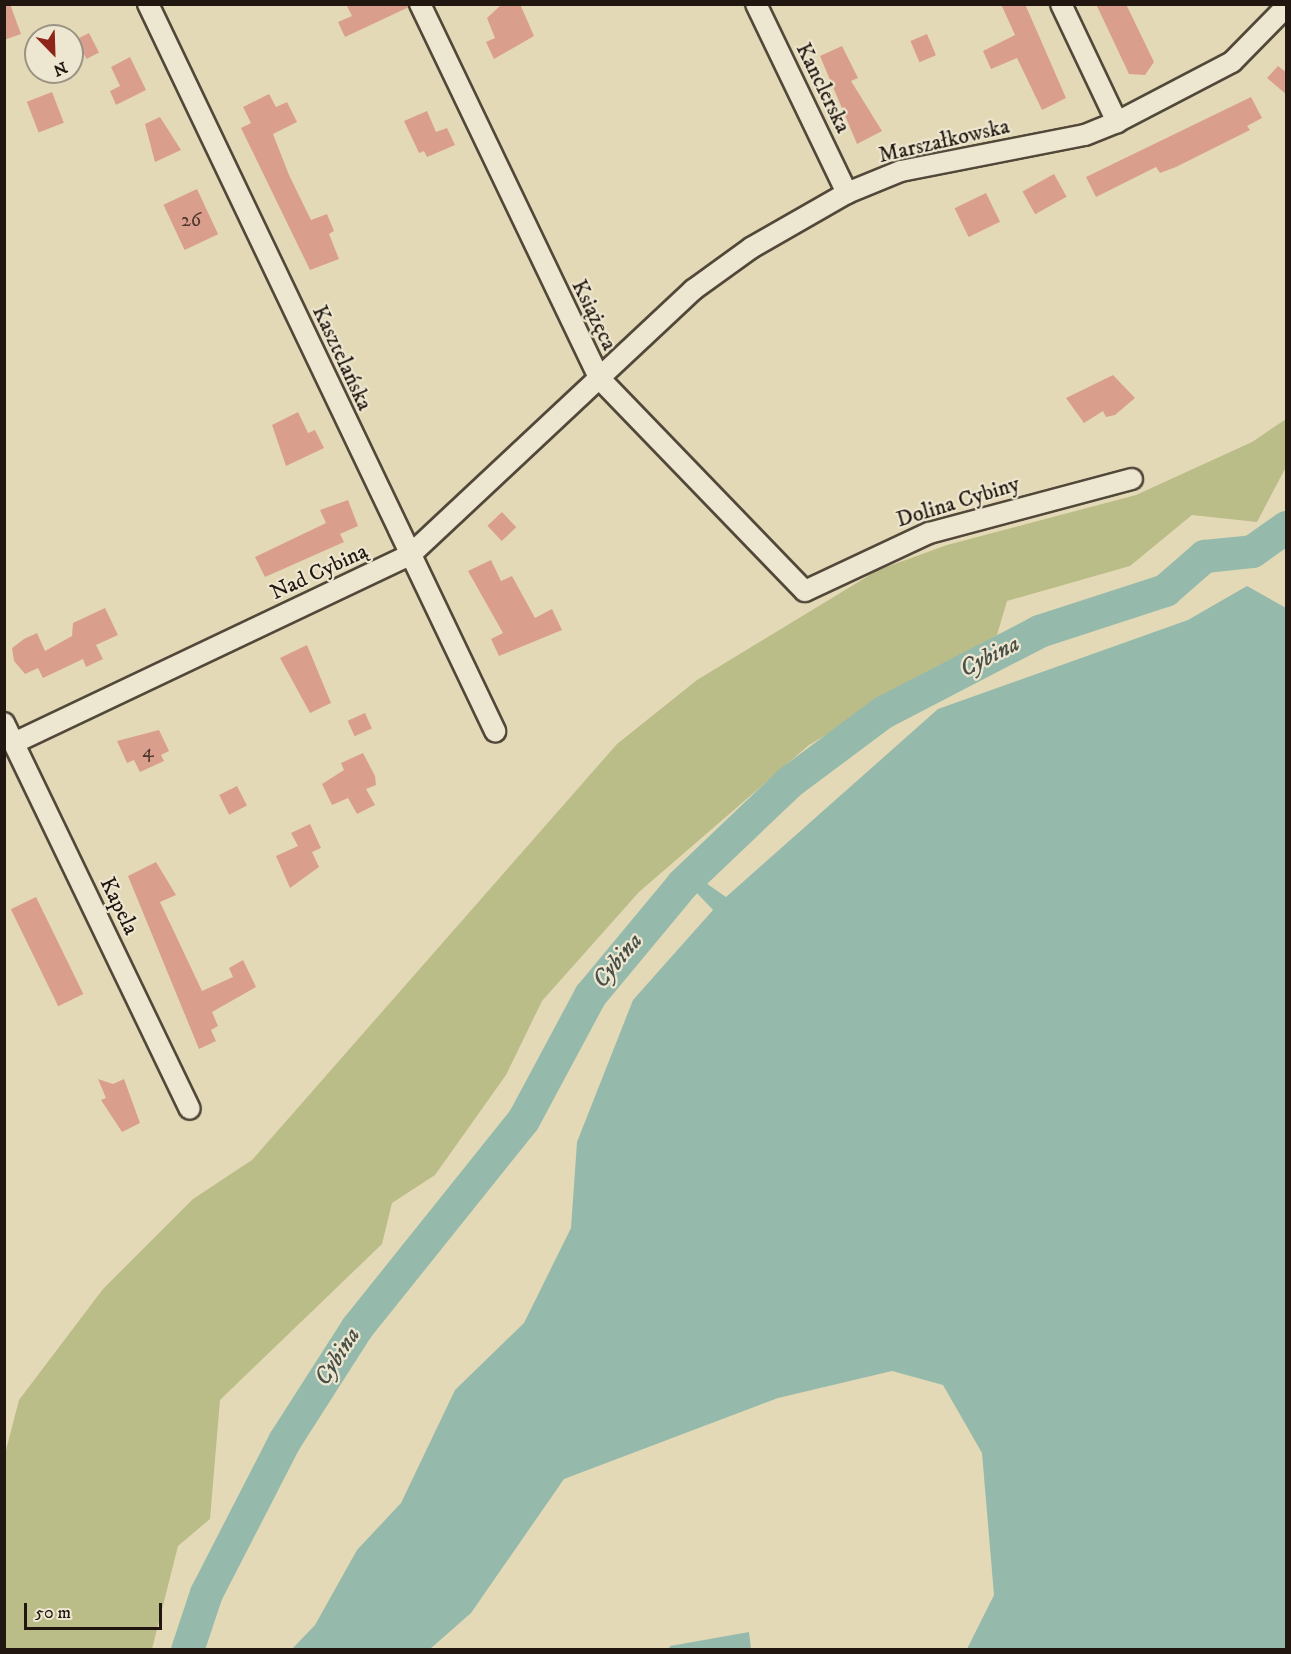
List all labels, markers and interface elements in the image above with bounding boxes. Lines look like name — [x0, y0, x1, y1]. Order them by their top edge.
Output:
north arrow — [24, 24, 84, 84]
street label: Kanclerska — [790, 39, 856, 137]
text: N — [50, 57, 70, 80]
street label: Marszałkowska — [876, 113, 1012, 169]
house number: 26 — [181, 208, 201, 232]
street label: Książęca — [566, 275, 622, 355]
street label: Kasztelańska — [306, 301, 378, 415]
street label: Dolina Cybiny — [893, 471, 1023, 533]
street label: Nad Cybiną — [266, 538, 372, 606]
water label: Cybina — [955, 630, 1025, 684]
house number: 4 — [142, 739, 154, 763]
street label: Kapela — [94, 873, 144, 939]
water label: Cybina — [587, 928, 649, 994]
water label: Cybina — [309, 1323, 367, 1391]
scale bar — [27, 1591, 165, 1629]
text: 50 m — [35, 1602, 71, 1624]

